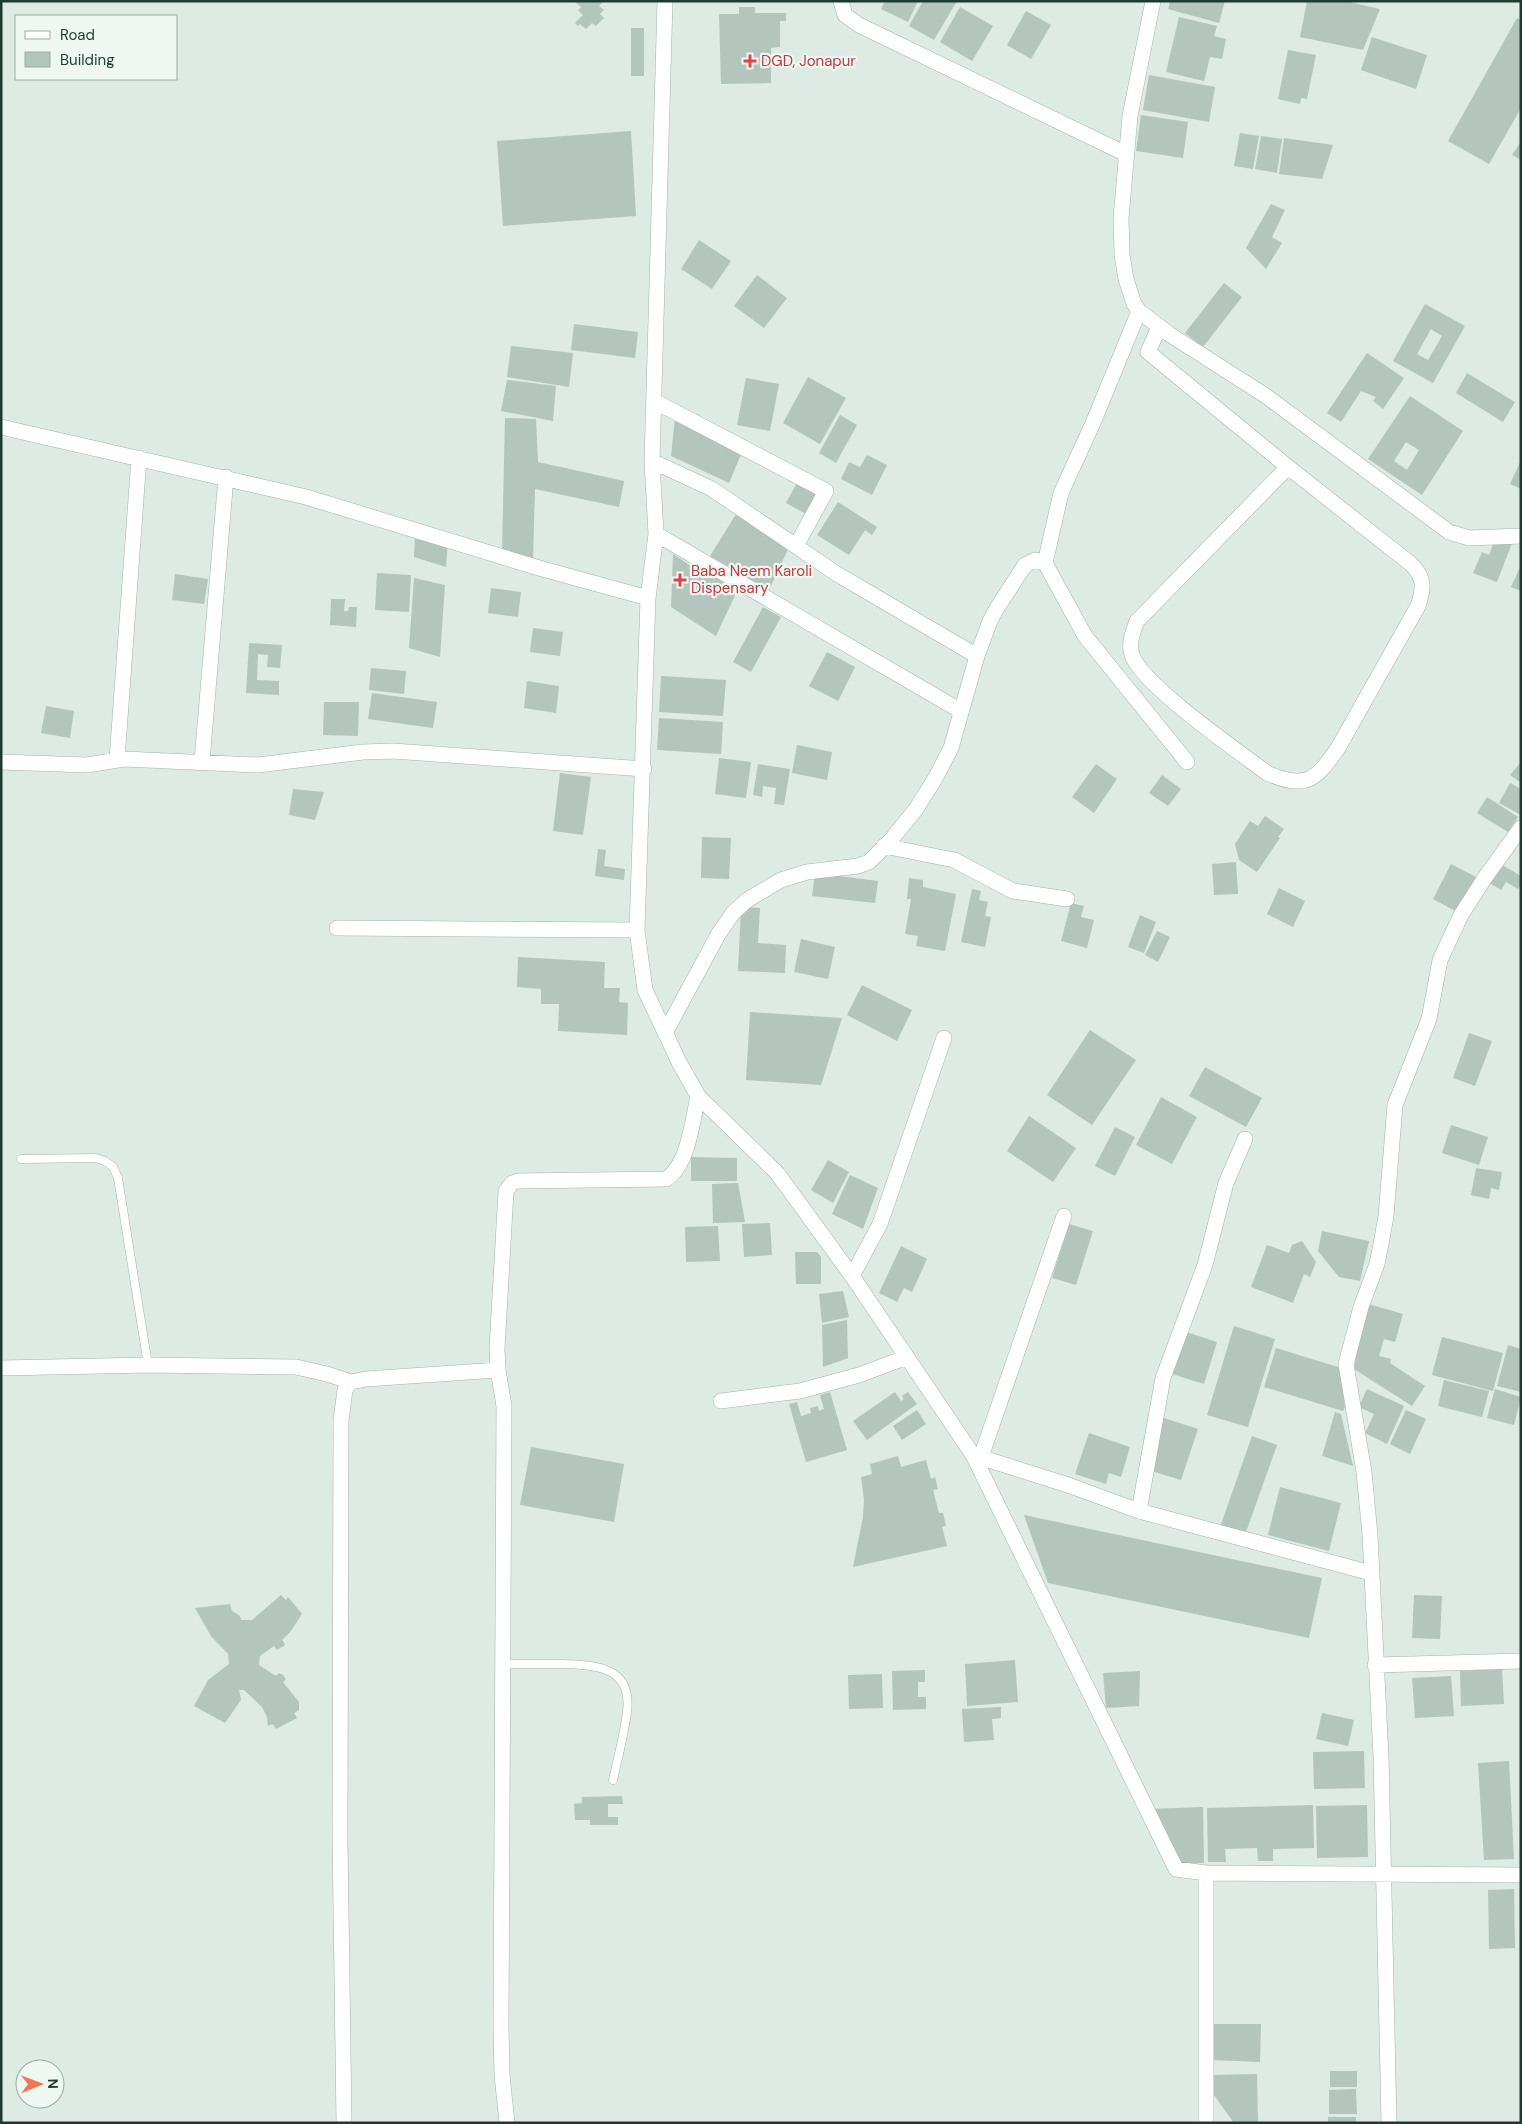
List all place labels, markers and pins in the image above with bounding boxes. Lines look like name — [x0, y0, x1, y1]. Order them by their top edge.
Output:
place label: DGD, Jonapur — [761, 51, 856, 71]
marker: DGD, Jonapur — [743, 54, 757, 68]
place label: Baba Neem Karoli Dispensary — [691, 561, 812, 598]
marker: Baba Neem Karoli Dispensary — [673, 573, 687, 587]

